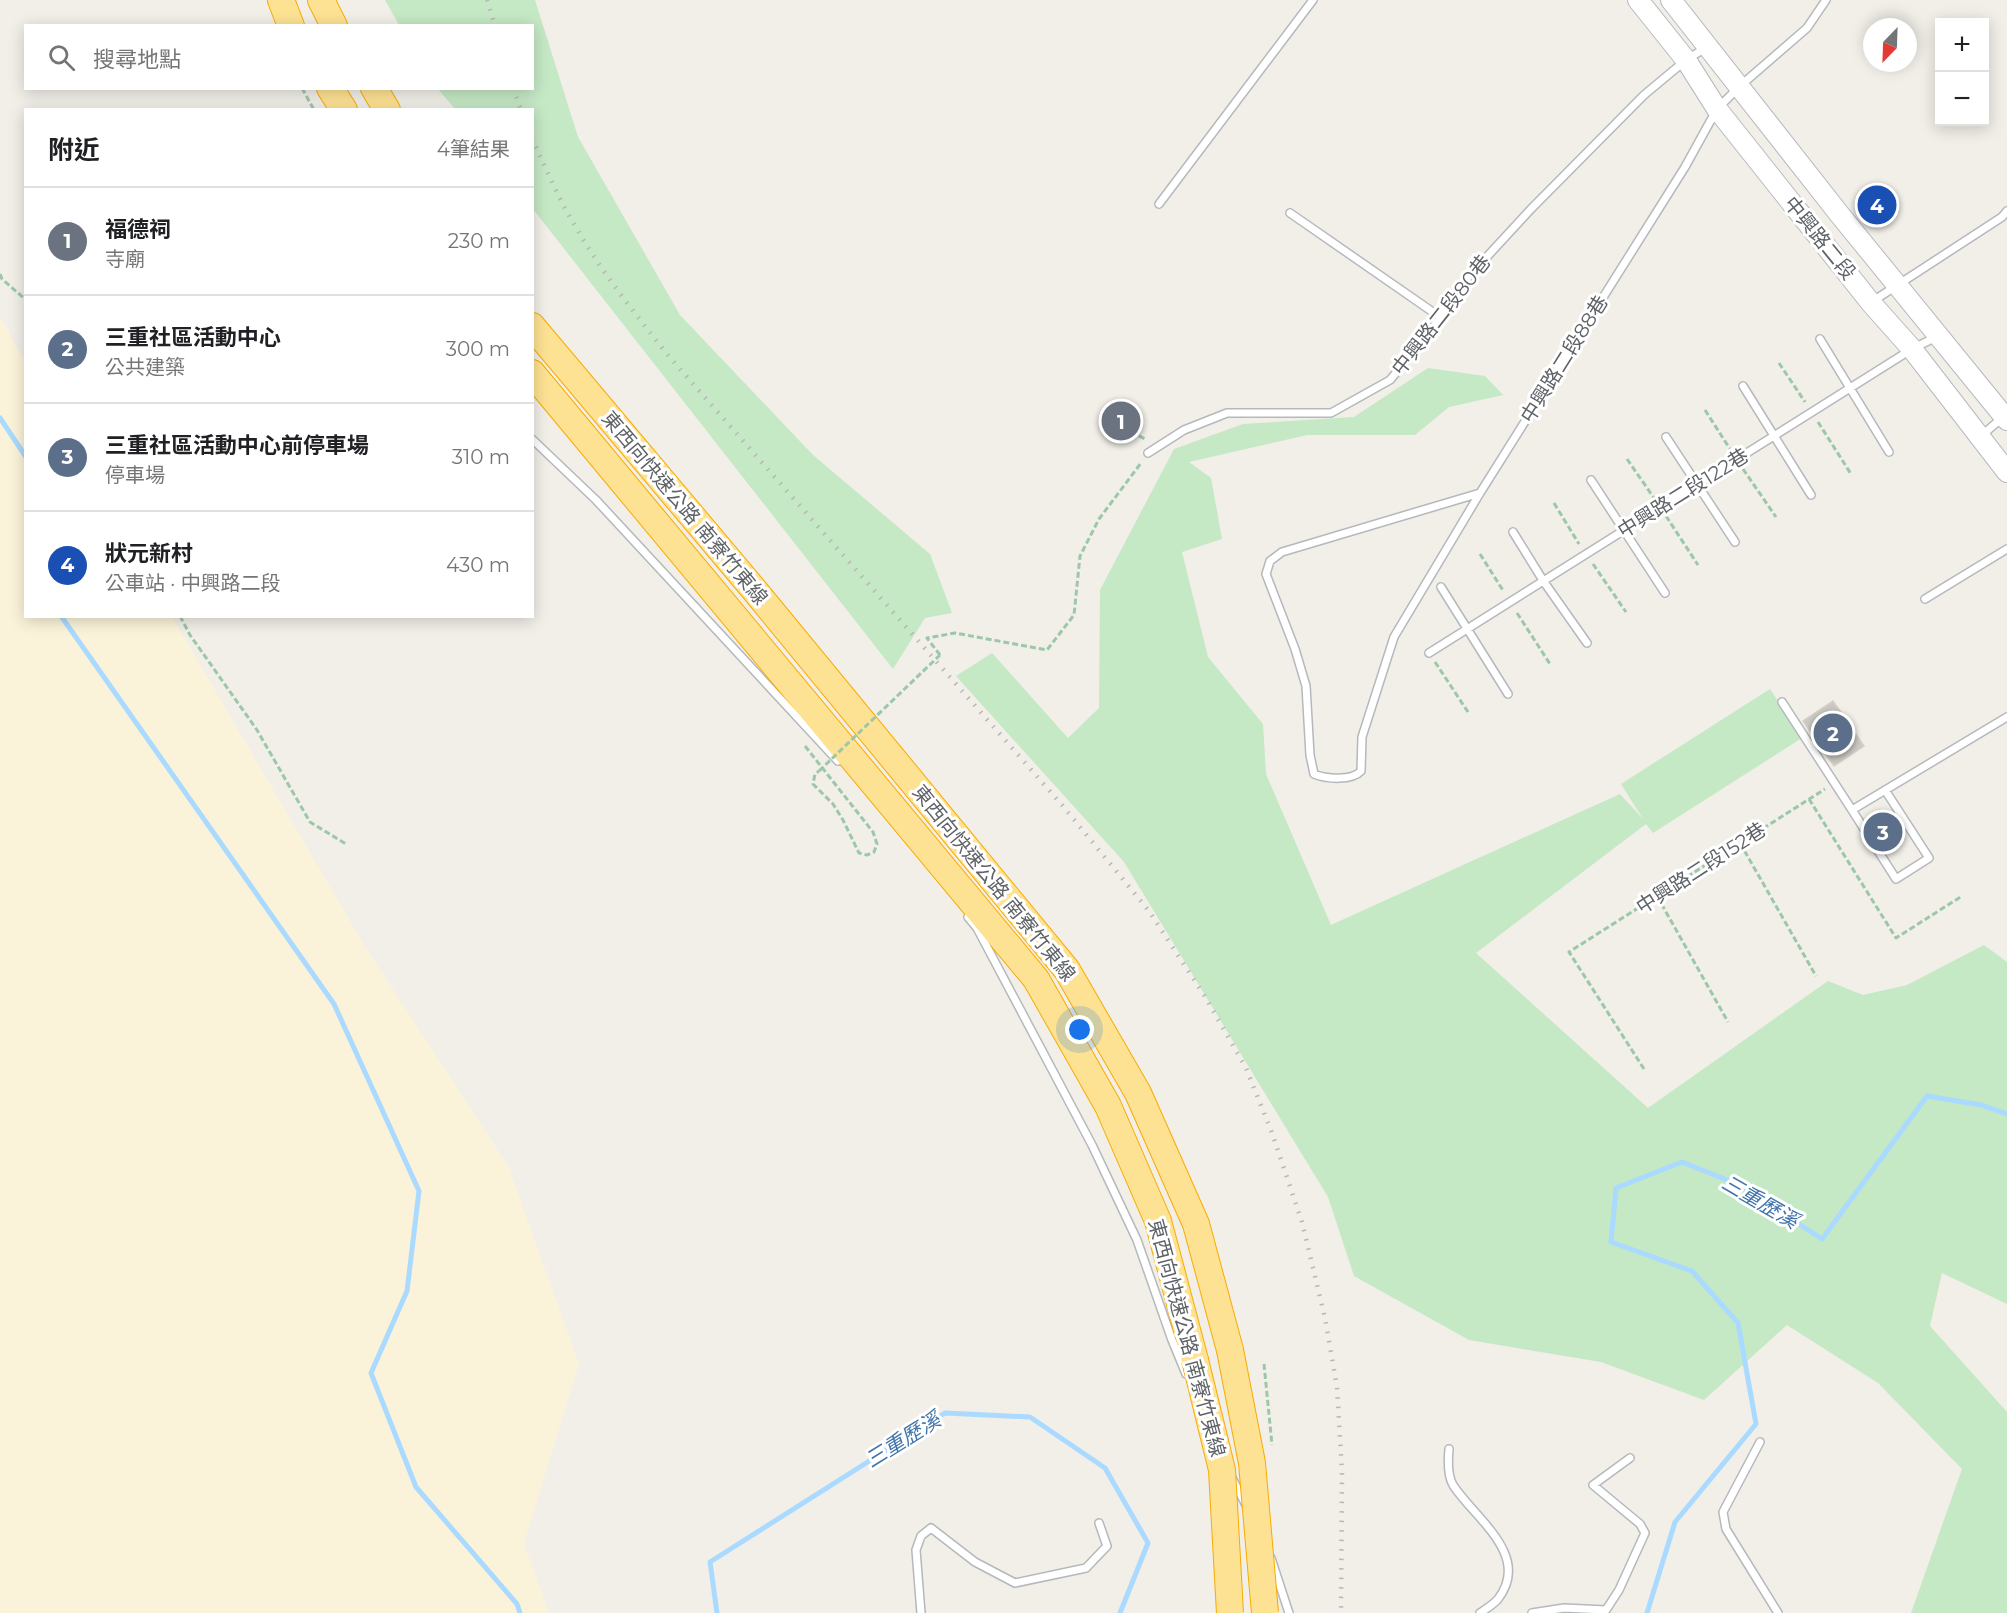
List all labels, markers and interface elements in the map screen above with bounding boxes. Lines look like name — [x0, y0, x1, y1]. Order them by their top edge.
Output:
north arrow — [1863, 18, 1917, 72]
map controls — [1935, 18, 1989, 126]
button: + — [1935, 18, 1989, 72]
search box — [24, 24, 534, 90]
icon: search — [45, 41, 78, 74]
text: 搜尋地點 — [93, 46, 181, 73]
button: − — [1935, 72, 1989, 126]
text: 附近 — [48, 134, 100, 166]
text: 4筆結果 — [437, 137, 510, 161]
pin: 4 — [1858, 182, 1896, 228]
street label: 中興路二段 — [1779, 192, 1861, 284]
text: 福德祠 — [105, 216, 171, 243]
text: 1 — [64, 229, 71, 253]
text: 230 m — [448, 229, 510, 253]
text: 寺廟 — [105, 247, 145, 271]
street label: 中興路二段80巷 — [1387, 250, 1495, 380]
street label: 中興路二段88巷 — [1515, 291, 1613, 427]
text: 三重社區活動中心 — [105, 324, 281, 351]
text: 2 — [62, 337, 73, 361]
text: 300 m — [446, 337, 510, 361]
text: 公共建築 — [105, 355, 185, 379]
pin: 1 — [1102, 398, 1140, 444]
street label: 東西向快速公路 南寮竹東線 — [597, 406, 773, 610]
text: 三重社區活動中心前停車場 — [105, 432, 369, 459]
street label: 中興路二段122巷 — [1613, 443, 1753, 543]
text: 3 — [62, 445, 73, 469]
text: 310 m — [452, 445, 510, 469]
text: 停車場 — [105, 463, 165, 487]
text: 狀元新村 — [105, 540, 193, 567]
text: 4 — [61, 553, 74, 577]
text: 430 m — [446, 553, 510, 577]
text: 公車站 · 中興路二段 — [105, 571, 281, 595]
pin: 2 — [1814, 710, 1852, 756]
street label: 東西向快速公路 南寮竹東線 — [908, 780, 1080, 986]
pin: 3 — [1864, 810, 1902, 854]
street label: 中興路二段152巷 — [1632, 817, 1770, 919]
your location — [1065, 1015, 1094, 1044]
water label: 三重歷溪 — [1718, 1170, 1805, 1235]
street label: 東西向快速公路 南寮竹東線 — [1144, 1216, 1230, 1460]
water label: 三重歷溪 — [860, 1405, 948, 1472]

